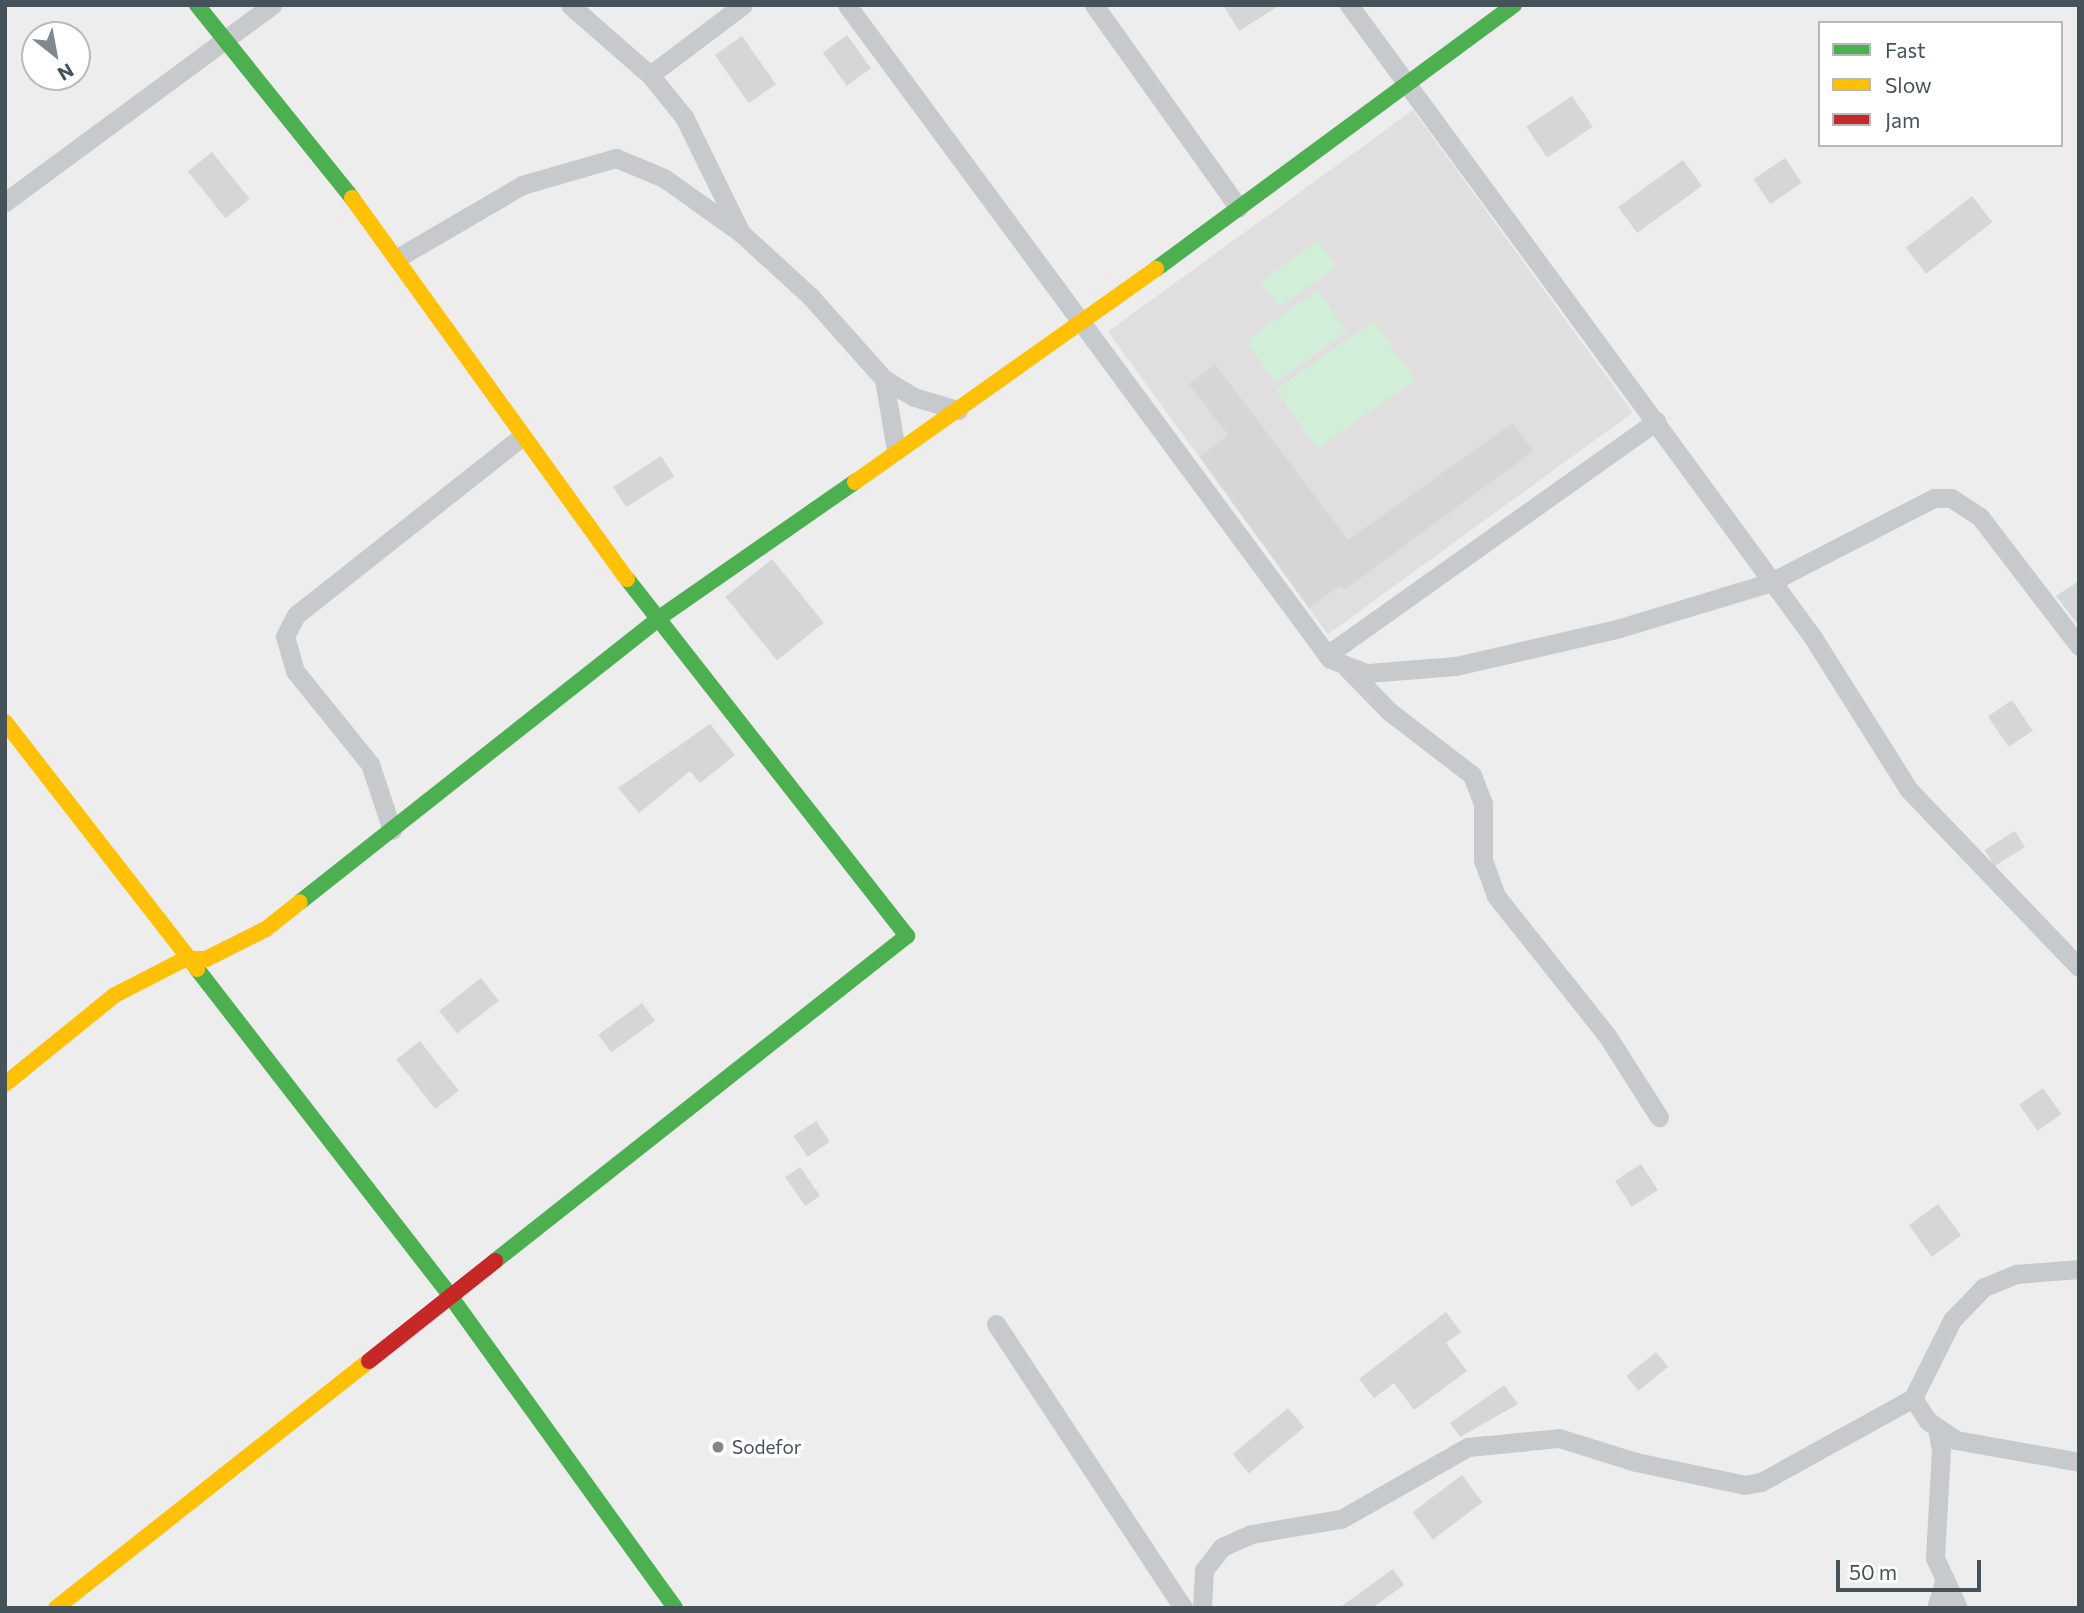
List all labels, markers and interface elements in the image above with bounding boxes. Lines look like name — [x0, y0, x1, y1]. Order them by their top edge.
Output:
north arrow — [21, 21, 91, 91]
legend — [1818, 21, 2063, 147]
text: Fast — [1885, 37, 1926, 62]
text: N — [54, 59, 78, 86]
text: Slow — [1885, 72, 1932, 97]
text: Jam — [1885, 107, 1920, 132]
place label: Sodefor — [732, 1436, 801, 1458]
marker: Sodefor — [710, 1439, 726, 1455]
scale bar — [1839, 1546, 1984, 1590]
text: 50 m — [1849, 1559, 1897, 1584]

